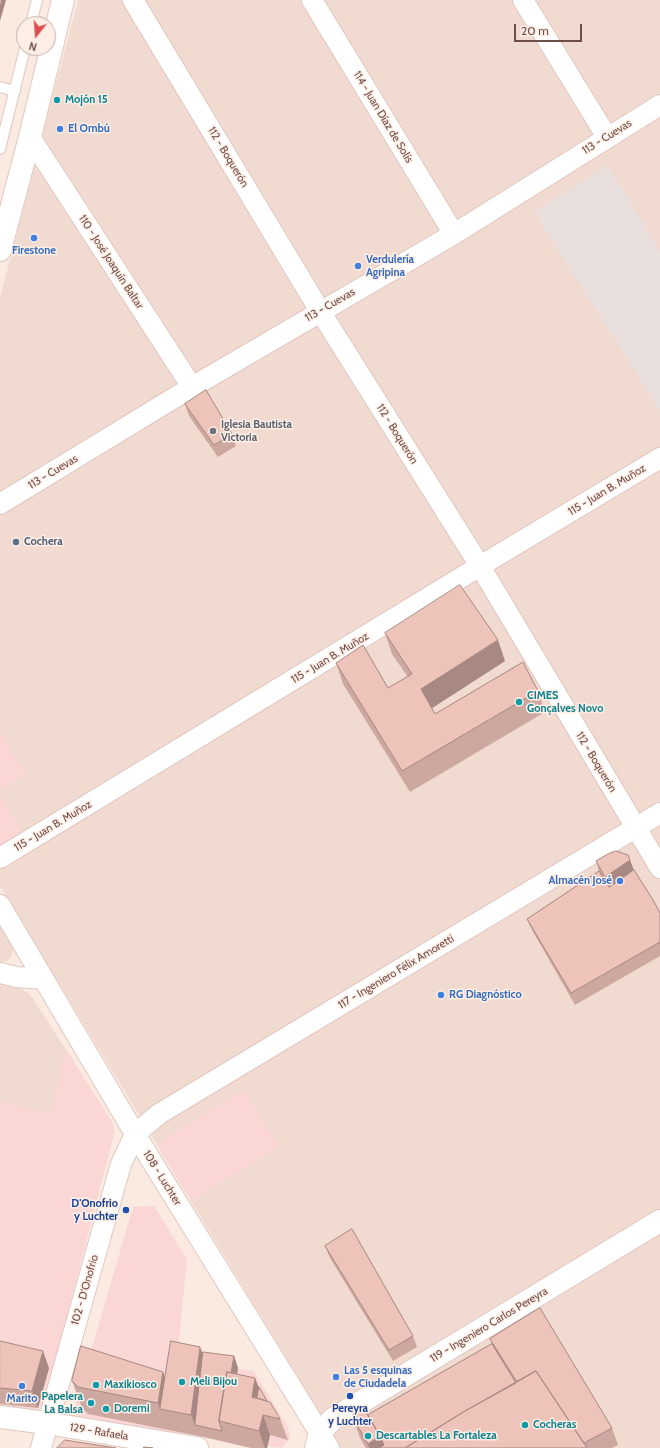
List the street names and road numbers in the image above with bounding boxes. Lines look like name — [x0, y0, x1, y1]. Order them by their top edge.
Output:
street label: 114 - Juan Díaz de Solís — [350, 69, 416, 165]
street label: 113 - Cuevas — [580, 117, 634, 157]
street label: 112 - Boquerón — [205, 124, 251, 190]
street label: 110 - José Joaquín Baltar — [76, 212, 146, 312]
street label: 113 - Cuevas — [303, 285, 357, 325]
street label: 112 - Boquerón — [373, 402, 421, 466]
street label: 113 - Cuevas — [26, 452, 80, 492]
street label: 115 - Juan B. Muñoz — [566, 462, 648, 518]
street label: 115 - Juan B. Muñoz — [289, 630, 371, 686]
street label: 112 - Boquerón — [573, 729, 619, 795]
street label: 115 - Juan B. Muñoz — [12, 798, 94, 854]
street label: 117 - Ingeniero Félix Amoretti — [336, 932, 456, 1012]
street label: 108 - Luchter — [140, 1148, 184, 1208]
street label: 102 - D'Onofrio — [69, 1253, 101, 1327]
street label: 119 - Ingeniero Carlos Pereyra — [428, 1285, 550, 1365]
street label: 129 - Rafaela — [69, 1421, 129, 1443]

